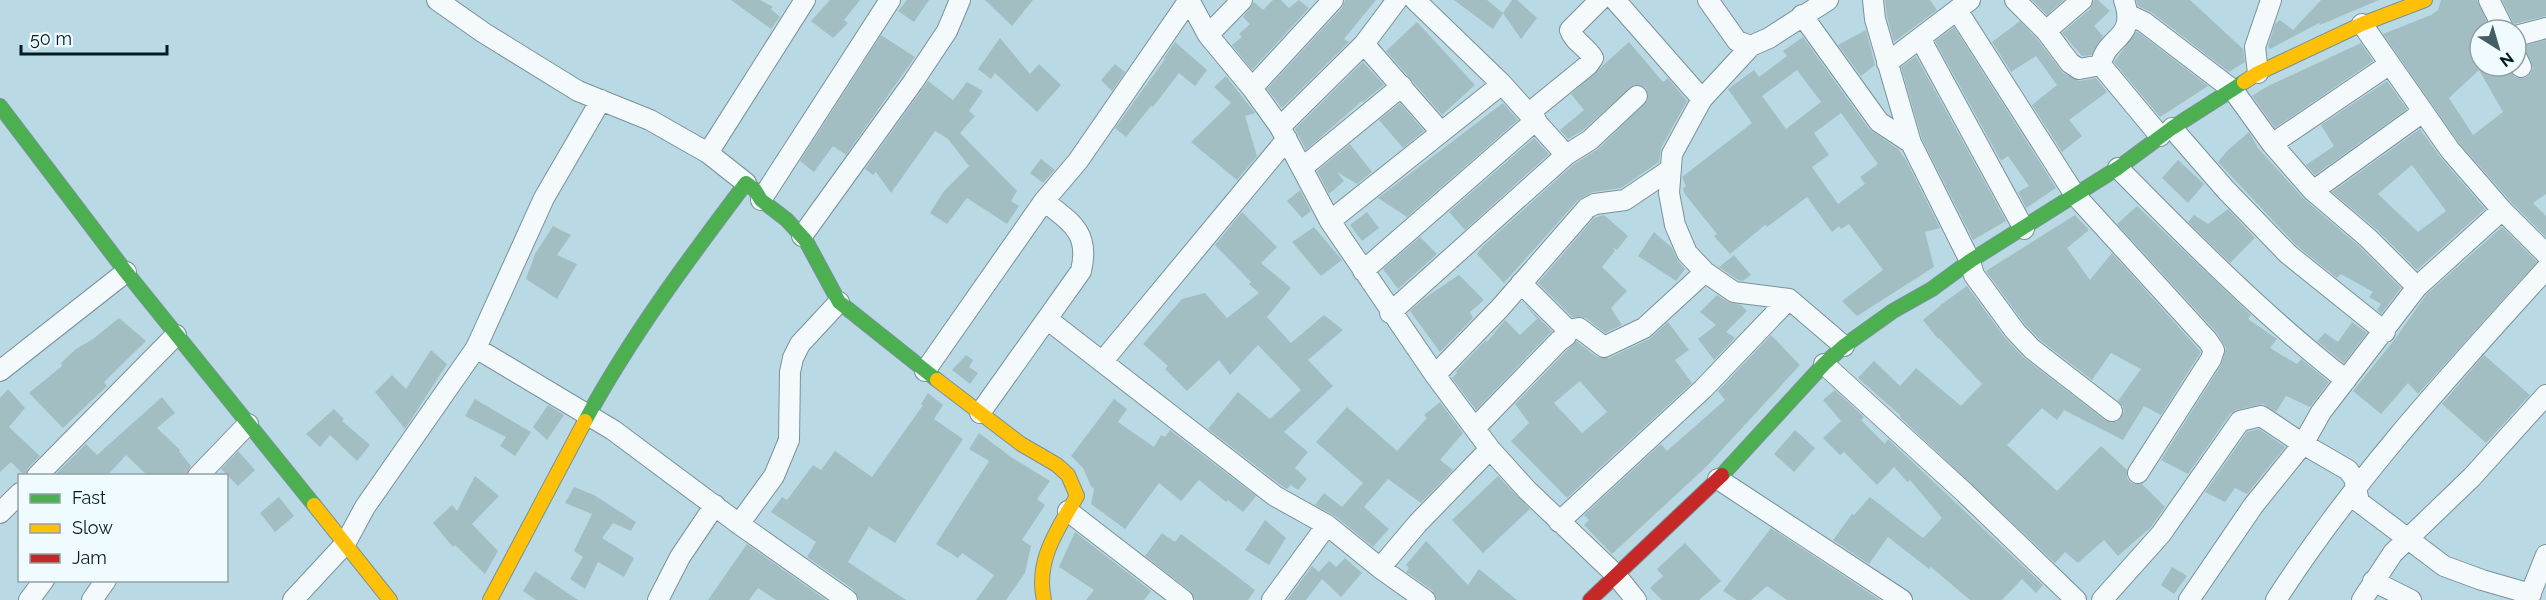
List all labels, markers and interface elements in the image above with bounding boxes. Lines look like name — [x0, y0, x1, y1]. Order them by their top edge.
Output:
scale bar — [21, 18, 166, 56]
north arrow — [2468, 18, 2528, 78]
text: 50 m — [30, 28, 72, 49]
text: N — [2496, 48, 2517, 71]
legend — [18, 474, 228, 582]
text: Fast — [72, 487, 106, 508]
text: Slow — [72, 517, 113, 538]
text: Jam — [72, 547, 107, 568]

